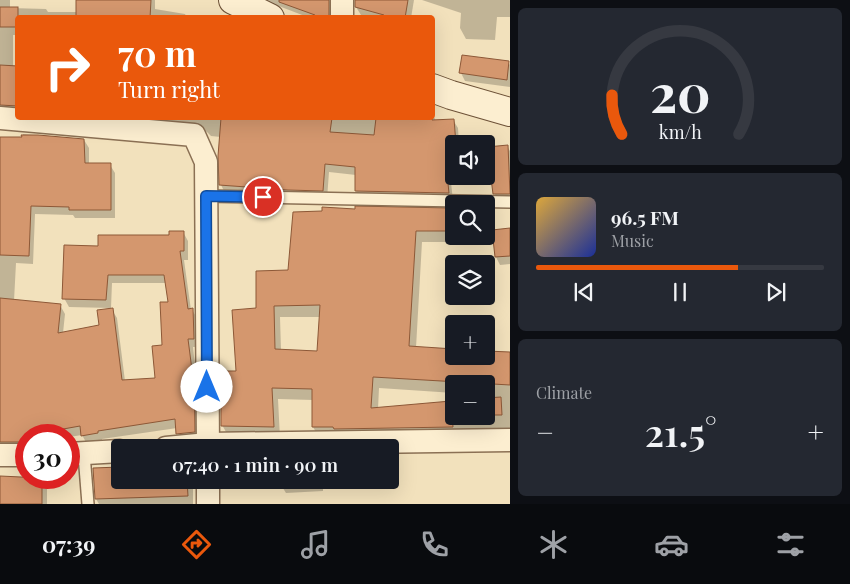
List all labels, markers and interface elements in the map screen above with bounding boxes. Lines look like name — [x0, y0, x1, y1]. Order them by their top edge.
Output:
text: 70 m — [118, 29, 196, 76]
icon: right — [35, 35, 100, 100]
text: 20 — [650, 57, 710, 126]
text: Turn right — [118, 74, 220, 104]
text: km/h — [659, 120, 702, 143]
map controls — [445, 135, 495, 425]
button: sound — [445, 135, 495, 185]
pin — [242, 176, 284, 218]
icon: arrive — [249, 183, 277, 211]
button: search — [445, 195, 495, 245]
text: 96.5 FM — [611, 204, 679, 230]
text: Music — [611, 230, 654, 251]
button: layers — [445, 255, 495, 305]
icon: previous — [570, 278, 598, 306]
icon: pause — [666, 278, 694, 306]
icon: next — [762, 278, 790, 306]
button: + — [445, 315, 495, 365]
position arrow — [180, 360, 232, 412]
button: − — [445, 375, 495, 425]
text: Climate — [536, 382, 592, 403]
text: 21.5° — [645, 406, 717, 457]
text: − — [536, 413, 554, 450]
text: + — [808, 413, 824, 450]
speed limit sign: 30 — [15, 424, 80, 489]
text: 07:40 · 1 min · 90 m — [172, 451, 338, 477]
icon: directions — [179, 527, 214, 562]
icon: music — [298, 527, 333, 562]
icon: phone — [417, 527, 452, 562]
icon: climate — [536, 527, 571, 562]
icon: car — [654, 527, 689, 562]
icon: filters — [773, 527, 808, 562]
text: 07:39 — [42, 529, 95, 559]

